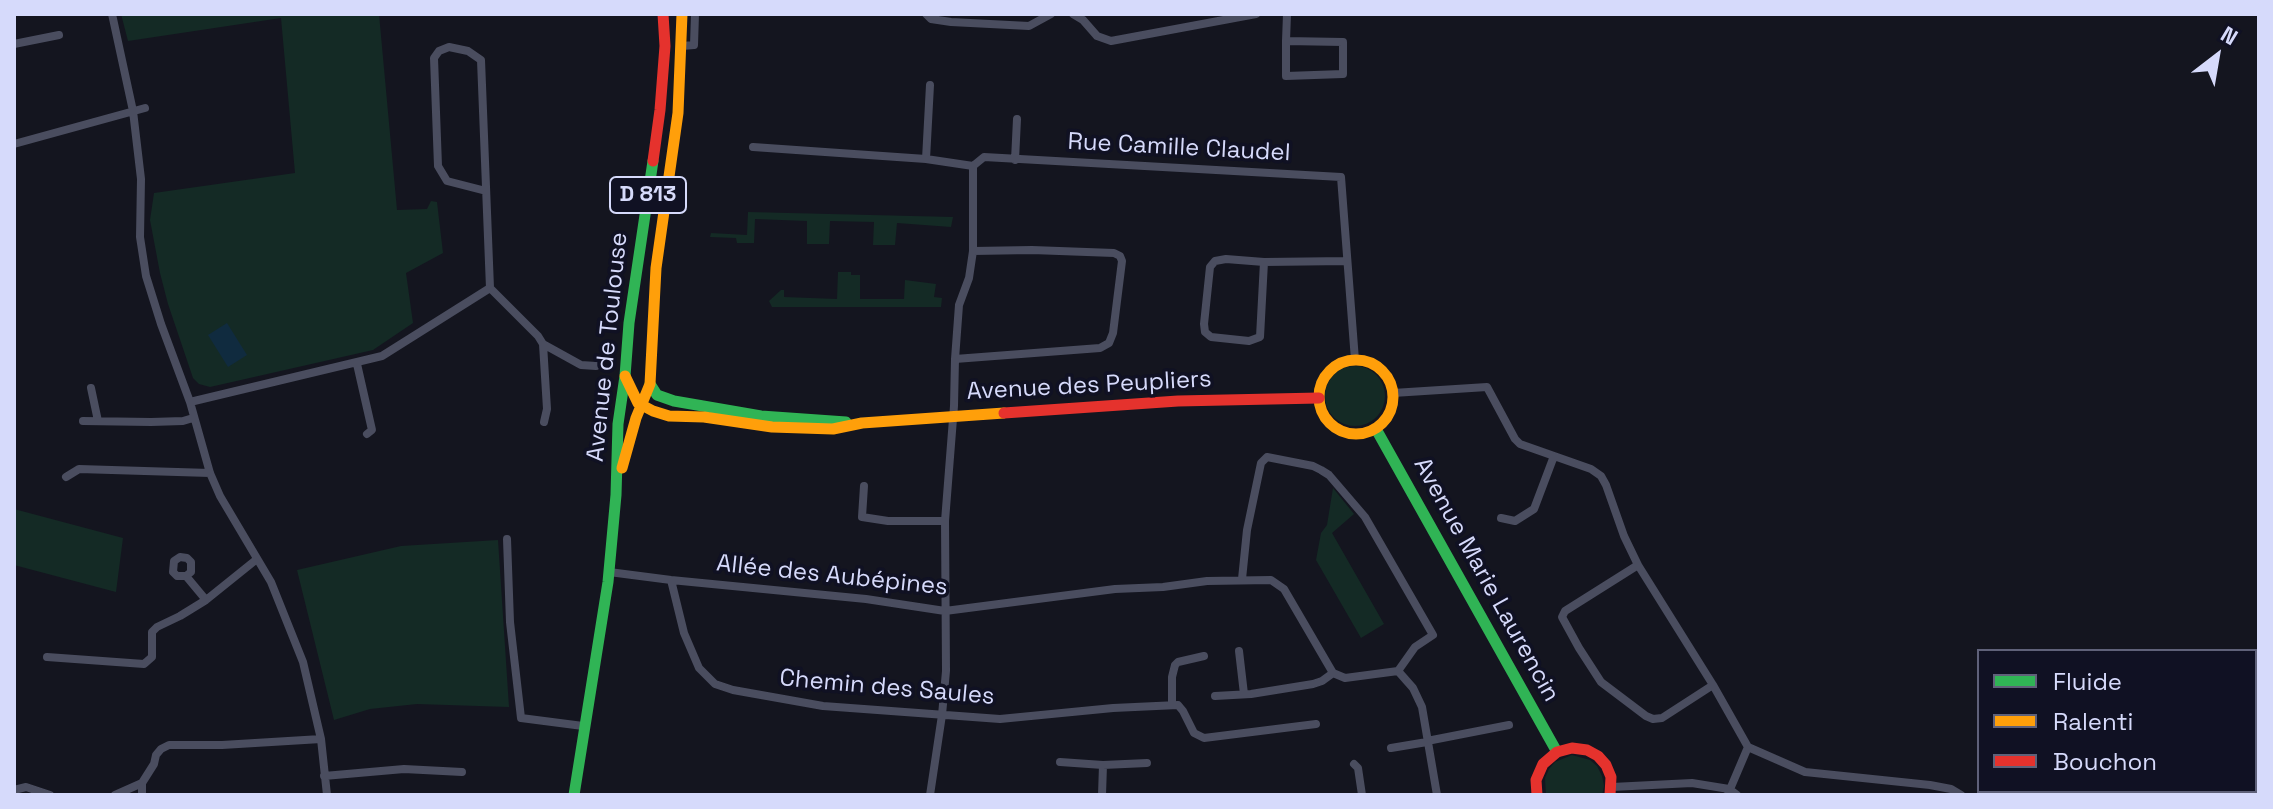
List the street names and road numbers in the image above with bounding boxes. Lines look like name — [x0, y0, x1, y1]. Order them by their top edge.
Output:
street label: Rue Camille Claudel — [1067, 128, 1291, 168]
road number: D 813 — [610, 177, 686, 213]
street label: Avenue de Toulouse — [582, 231, 634, 463]
street label: Avenue des Peupliers — [966, 365, 1212, 407]
street label: Avenue Marie Laurencin — [1407, 453, 1565, 707]
street label: Allée des Aubépines — [715, 550, 949, 602]
street label: Chemin des Saules — [778, 664, 996, 712]

